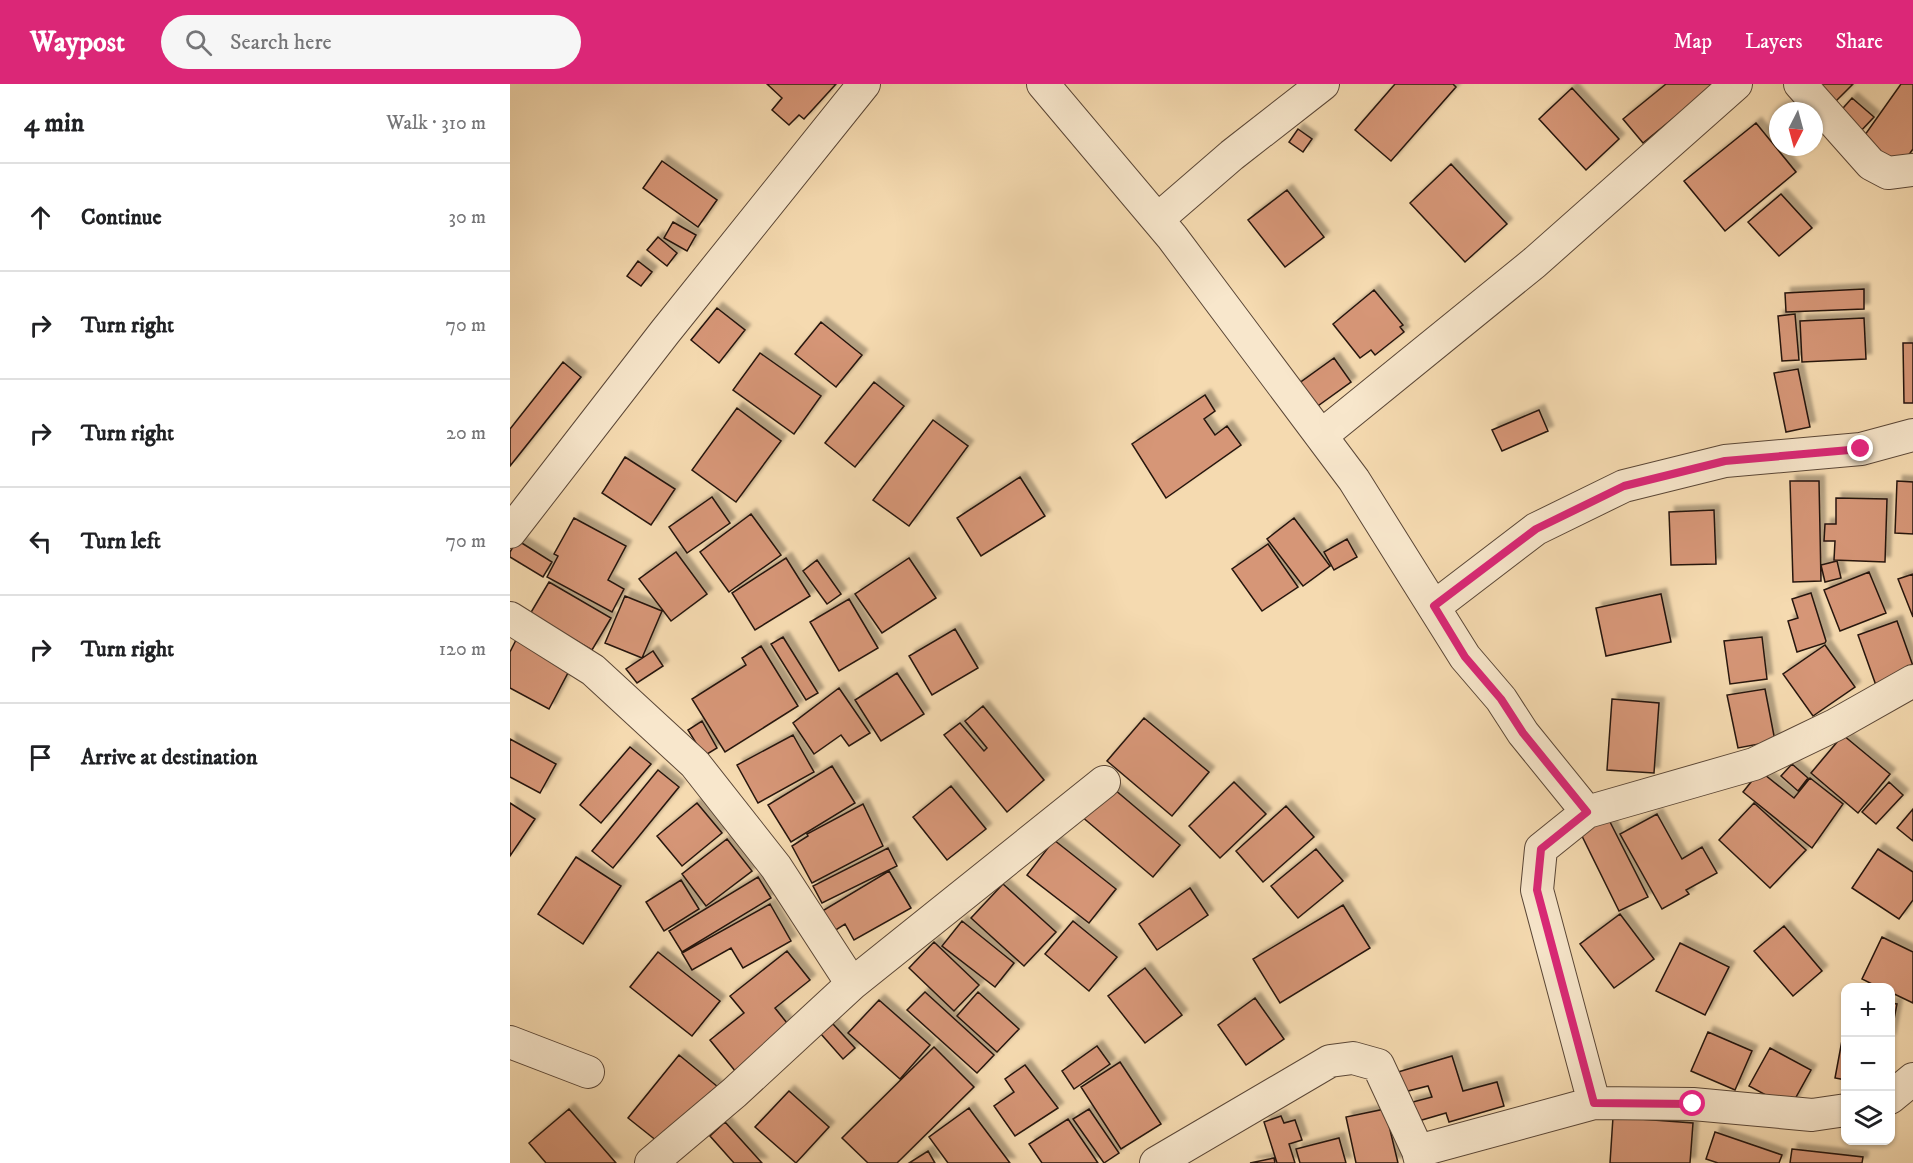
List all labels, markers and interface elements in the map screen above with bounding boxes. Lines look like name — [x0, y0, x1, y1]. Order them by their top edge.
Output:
search box — [161, 15, 581, 69]
text: Waypost — [30, 25, 125, 60]
icon: search — [182, 26, 215, 59]
text: Search here — [230, 29, 332, 56]
text: Map — [1673, 29, 1712, 55]
text: Layers — [1745, 29, 1803, 55]
text: Share — [1836, 29, 1883, 55]
north arrow — [1769, 102, 1823, 156]
text: 4 min — [24, 107, 84, 140]
text: Walk · 310 m — [386, 111, 486, 136]
icon: ahead — [24, 201, 57, 234]
text: Continue — [81, 204, 162, 231]
text: 30 m — [448, 205, 486, 230]
icon: right — [24, 309, 57, 342]
text: Turn right — [81, 312, 174, 339]
text: 70 m — [445, 313, 486, 338]
icon: right — [24, 417, 57, 450]
text: Turn right — [81, 420, 174, 447]
text: 20 m — [446, 421, 486, 446]
route end — [1847, 435, 1873, 461]
icon: left — [24, 525, 57, 558]
text: Turn left — [81, 528, 161, 555]
text: 70 m — [445, 529, 486, 554]
icon: right — [24, 633, 57, 666]
text: Turn right — [81, 636, 174, 663]
text: 120 m — [439, 637, 486, 662]
icon: arrive — [24, 741, 57, 774]
text: Arrive at destination — [81, 744, 258, 771]
map controls — [1841, 983, 1895, 1145]
button: + — [1841, 983, 1895, 1037]
button: − — [1841, 1037, 1895, 1091]
route start — [1679, 1090, 1705, 1116]
button: layers — [1841, 1091, 1895, 1145]

